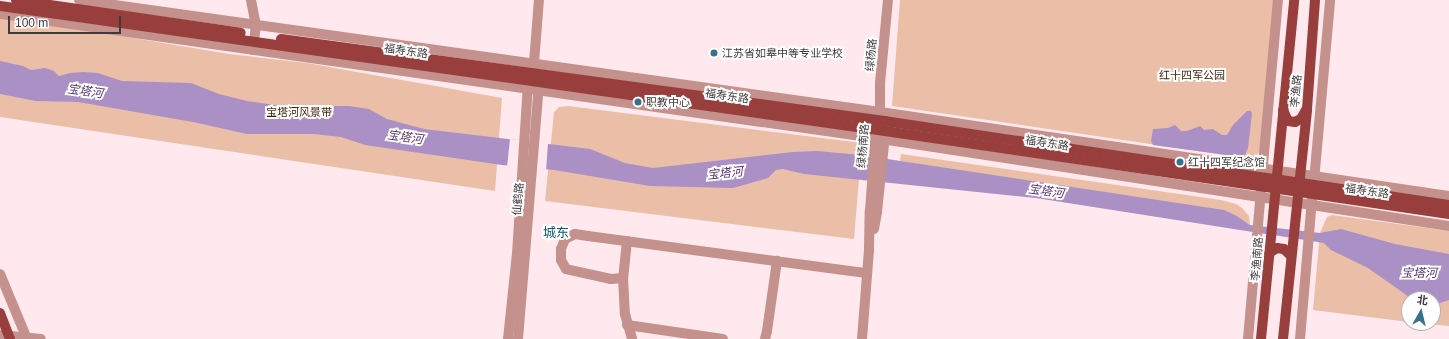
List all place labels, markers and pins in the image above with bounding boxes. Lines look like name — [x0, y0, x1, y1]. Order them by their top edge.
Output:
place label: 江苏省如皋中等专业学校 — [722, 46, 843, 60]
marker: 江苏省如皋中等专业学校 — [709, 48, 719, 58]
place label: 职教中心 — [646, 95, 690, 109]
marker: 职教中心 — [633, 97, 643, 107]
place label: 红十四军纪念馆 — [1188, 155, 1265, 169]
marker: 红十四军纪念馆 — [1175, 157, 1185, 167]

